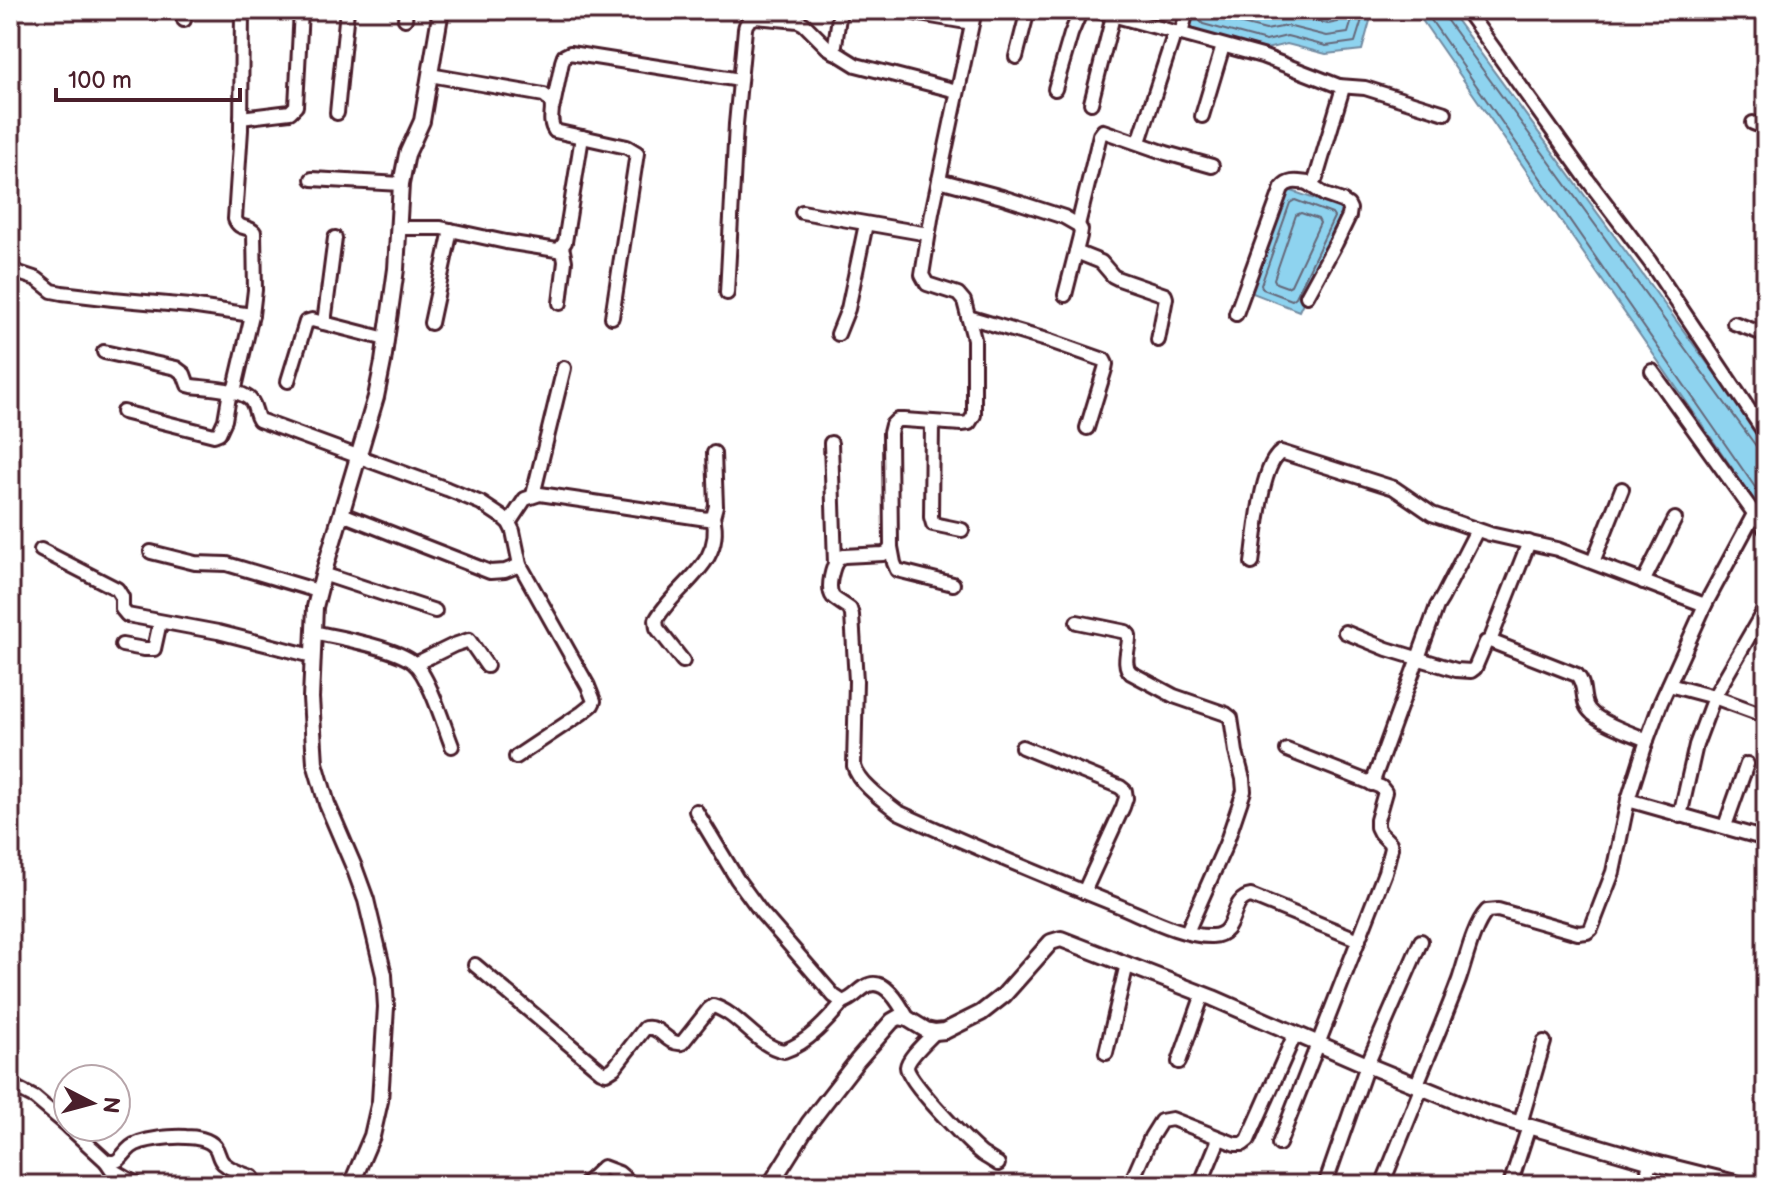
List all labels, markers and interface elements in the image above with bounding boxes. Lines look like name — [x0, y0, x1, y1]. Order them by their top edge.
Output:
scale bar — [56, 52, 240, 102]
text: 100 m — [68, 66, 132, 95]
north arrow — [52, 1063, 132, 1143]
text: N — [96, 1095, 125, 1115]

